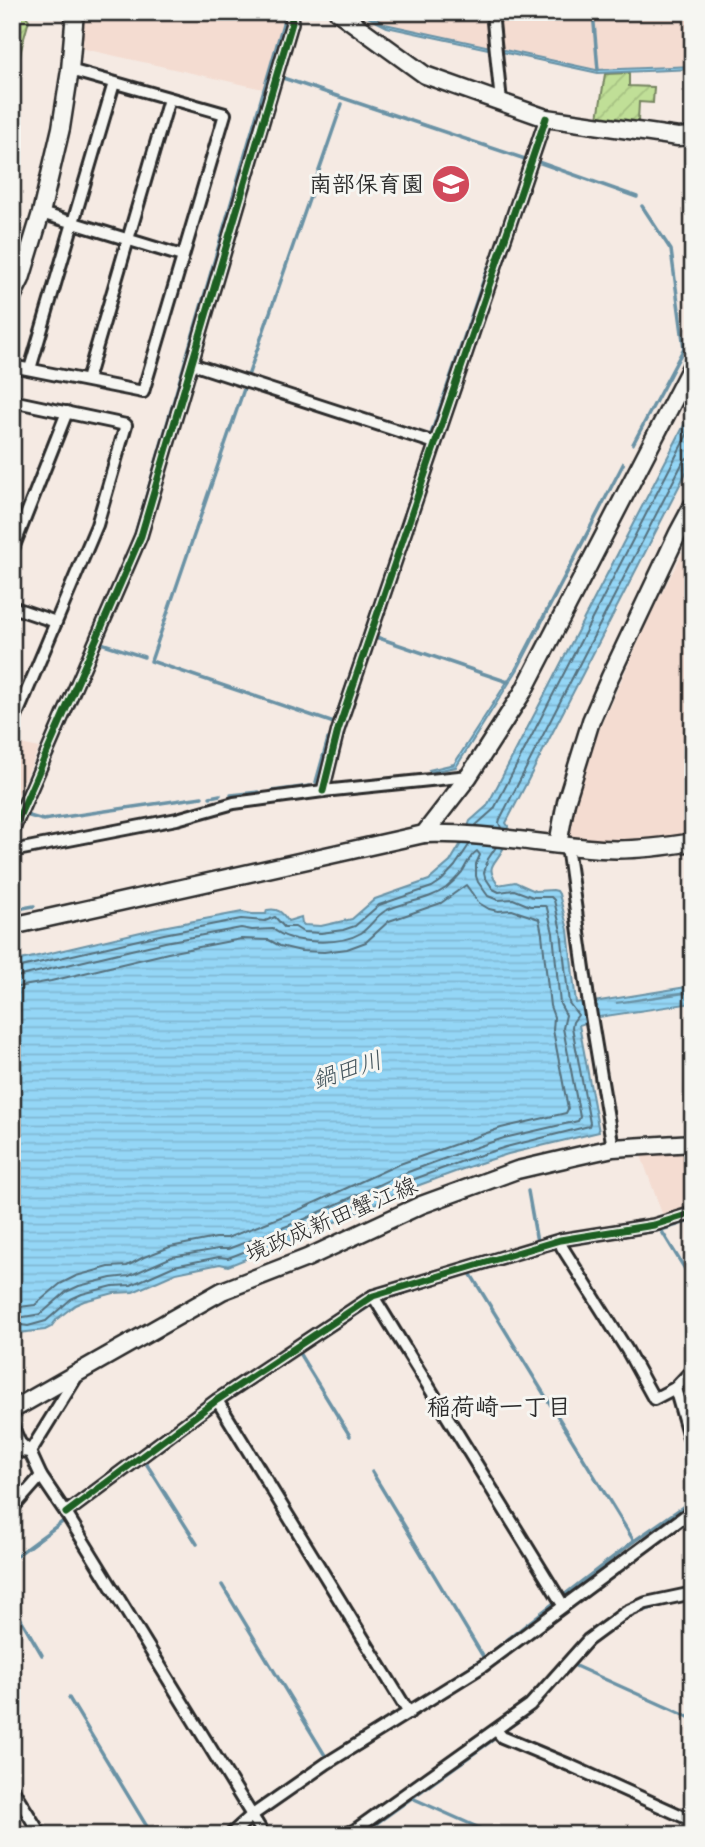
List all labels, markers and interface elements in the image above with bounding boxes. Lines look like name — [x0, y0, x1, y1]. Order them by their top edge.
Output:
school or university icon: 南部保育園 — [430, 163, 472, 205]
place label: 南部保育園 — [309, 171, 424, 204]
water label: 鍋田川 — [308, 1046, 387, 1100]
street label: 境政成新田蟹江線 — [241, 1171, 424, 1273]
district label: 稲荷崎一丁目 — [427, 1393, 571, 1427]

